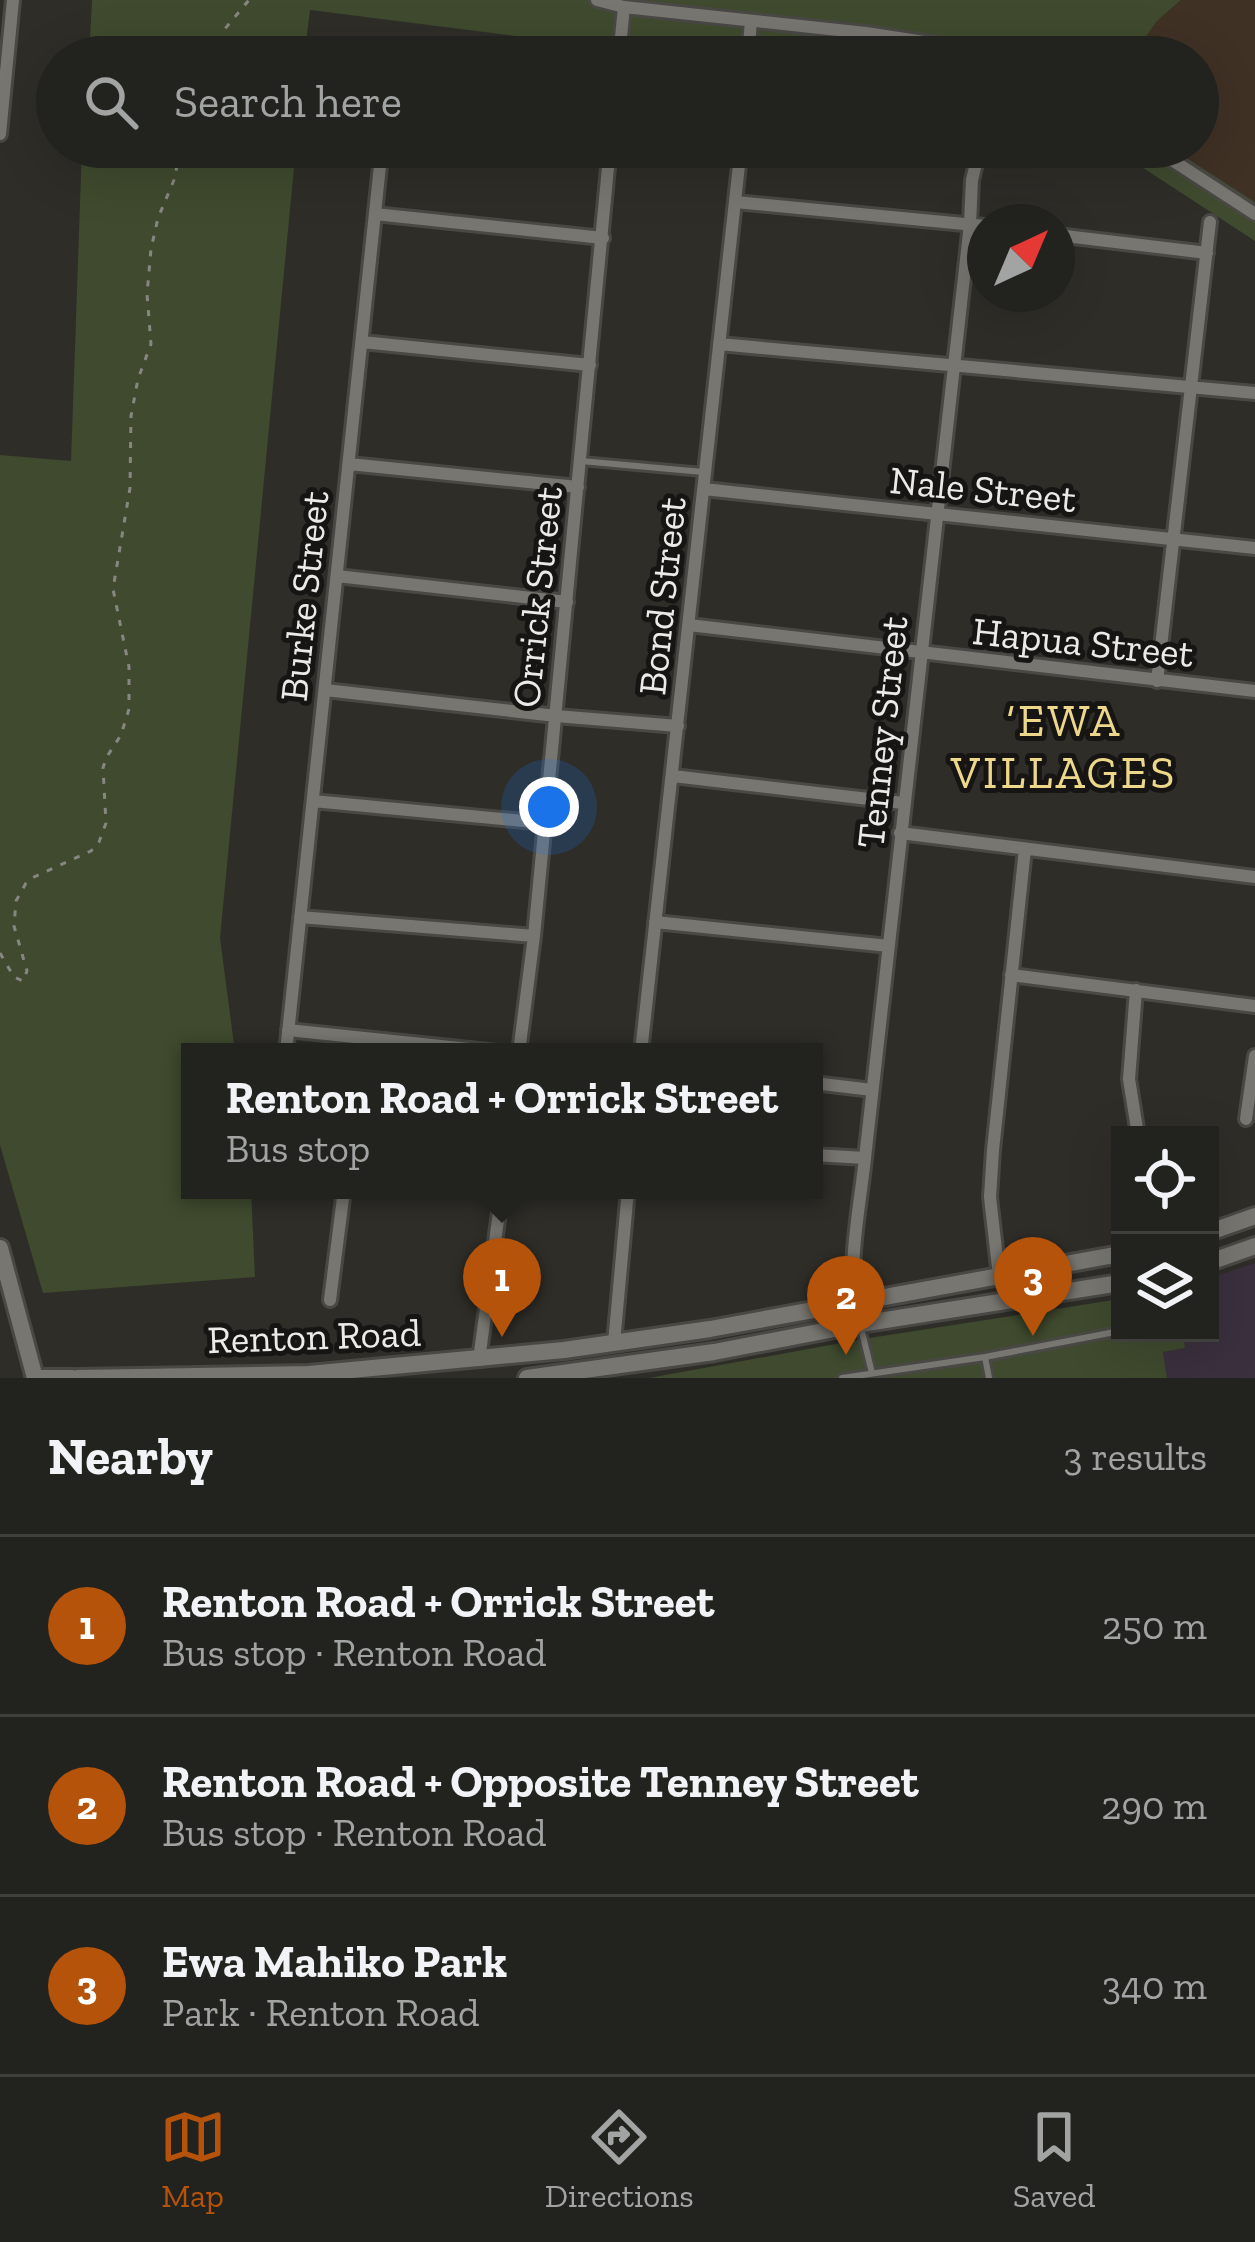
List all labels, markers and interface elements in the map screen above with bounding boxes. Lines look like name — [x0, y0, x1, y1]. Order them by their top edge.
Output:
search box — [36, 36, 1219, 168]
icon: search — [78, 69, 144, 135]
text: Search here — [174, 75, 402, 129]
north arrow — [967, 204, 1075, 312]
street label: Nale Street — [888, 456, 1079, 522]
street label: Orrick Street — [502, 484, 572, 710]
street label: Burke Street — [270, 488, 338, 703]
street label: Bond Street — [628, 494, 696, 697]
street label: Hapua Street — [970, 607, 1196, 677]
street label: Tenney Street — [846, 613, 918, 850]
district label: ‘EWA VILLAGES — [950, 694, 1177, 800]
your location — [519, 777, 579, 837]
popup — [181, 1043, 823, 1199]
text: Renton Road + Orrick Street — [226, 1071, 778, 1125]
text: Bus stop — [226, 1125, 370, 1172]
map controls — [1111, 1126, 1219, 1342]
button: locate — [1111, 1126, 1219, 1234]
button: layers — [1111, 1234, 1219, 1342]
pin: 3 — [994, 1237, 1072, 1336]
pin: 1 — [463, 1238, 541, 1337]
pin: 2 — [807, 1256, 885, 1355]
street label: Renton Road — [206, 1309, 422, 1363]
text: Nearby — [48, 1426, 213, 1487]
text: 3 results — [1063, 1433, 1207, 1480]
text: Renton Road + Orrick Street — [162, 1575, 714, 1629]
text: 1 — [79, 1602, 95, 1649]
text: 250 m — [1102, 1602, 1207, 1649]
text: Bus stop · Renton Road — [162, 1629, 546, 1676]
text: Renton Road + Opposite Tenney Street — [162, 1755, 919, 1809]
text: 2 — [77, 1782, 97, 1829]
text: 290 m — [1101, 1782, 1207, 1829]
text: Bus stop · Renton Road — [162, 1809, 546, 1856]
text: Ewa Mahiko Park — [162, 1935, 507, 1989]
text: 3 — [77, 1962, 97, 2009]
text: 340 m — [1102, 1962, 1207, 2009]
text: Park · Renton Road — [162, 1989, 479, 2036]
tab: Map — [160, 2104, 226, 2215]
tab: Directions — [545, 2104, 694, 2215]
tab: Saved — [1013, 2104, 1095, 2215]

